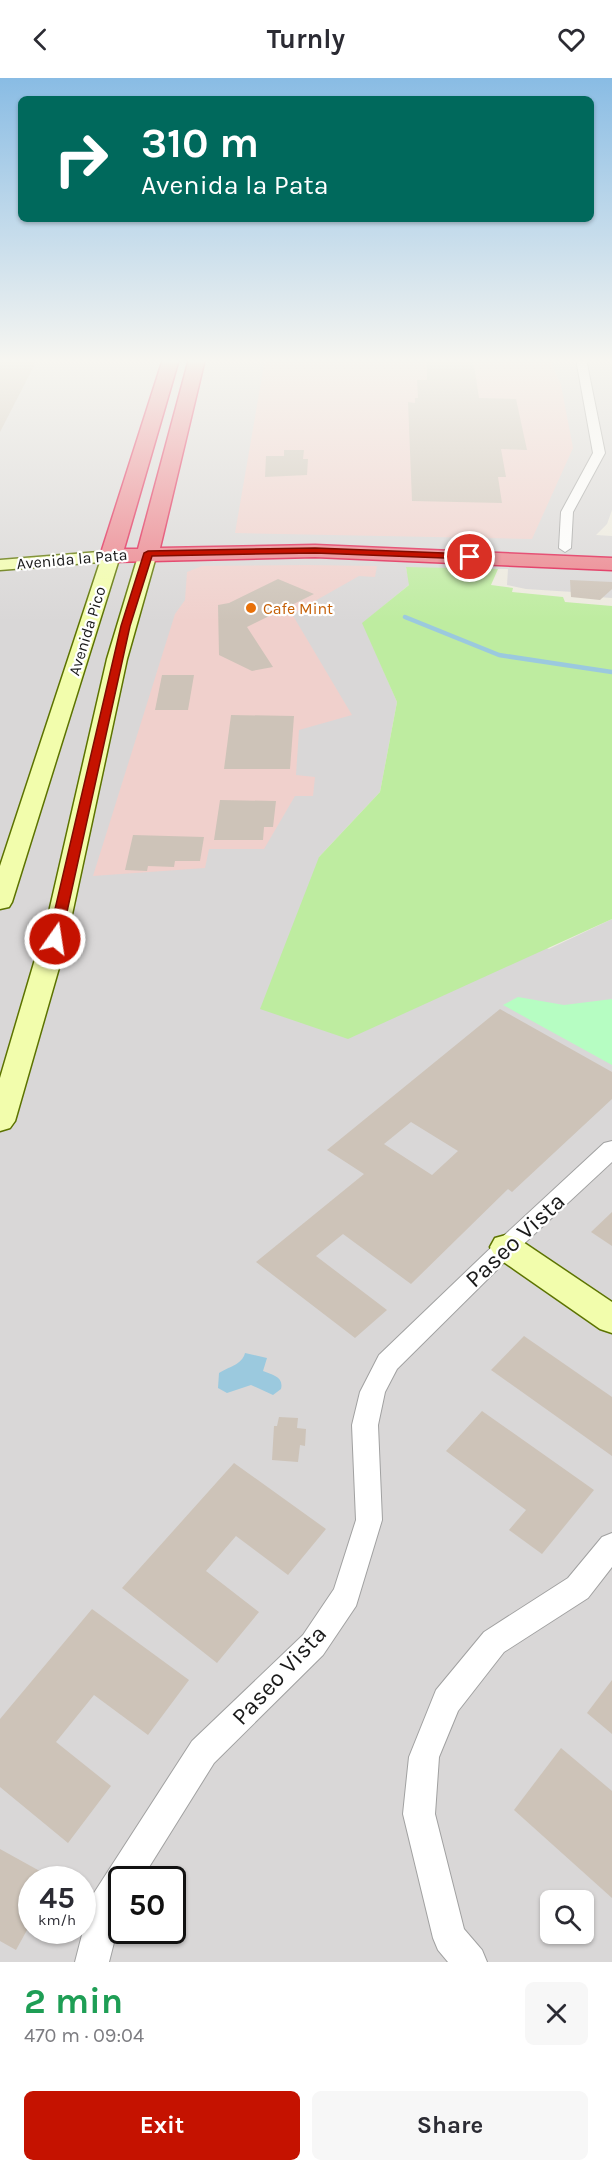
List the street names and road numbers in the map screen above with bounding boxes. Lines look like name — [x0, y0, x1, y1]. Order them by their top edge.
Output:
street label: Avenida la Pata — [16, 545, 128, 573]
street label: Avenida Pico — [64, 584, 110, 678]
street label: Paseo Vista — [459, 1187, 571, 1293]
street label: Paseo Vista — [226, 1619, 332, 1731]

